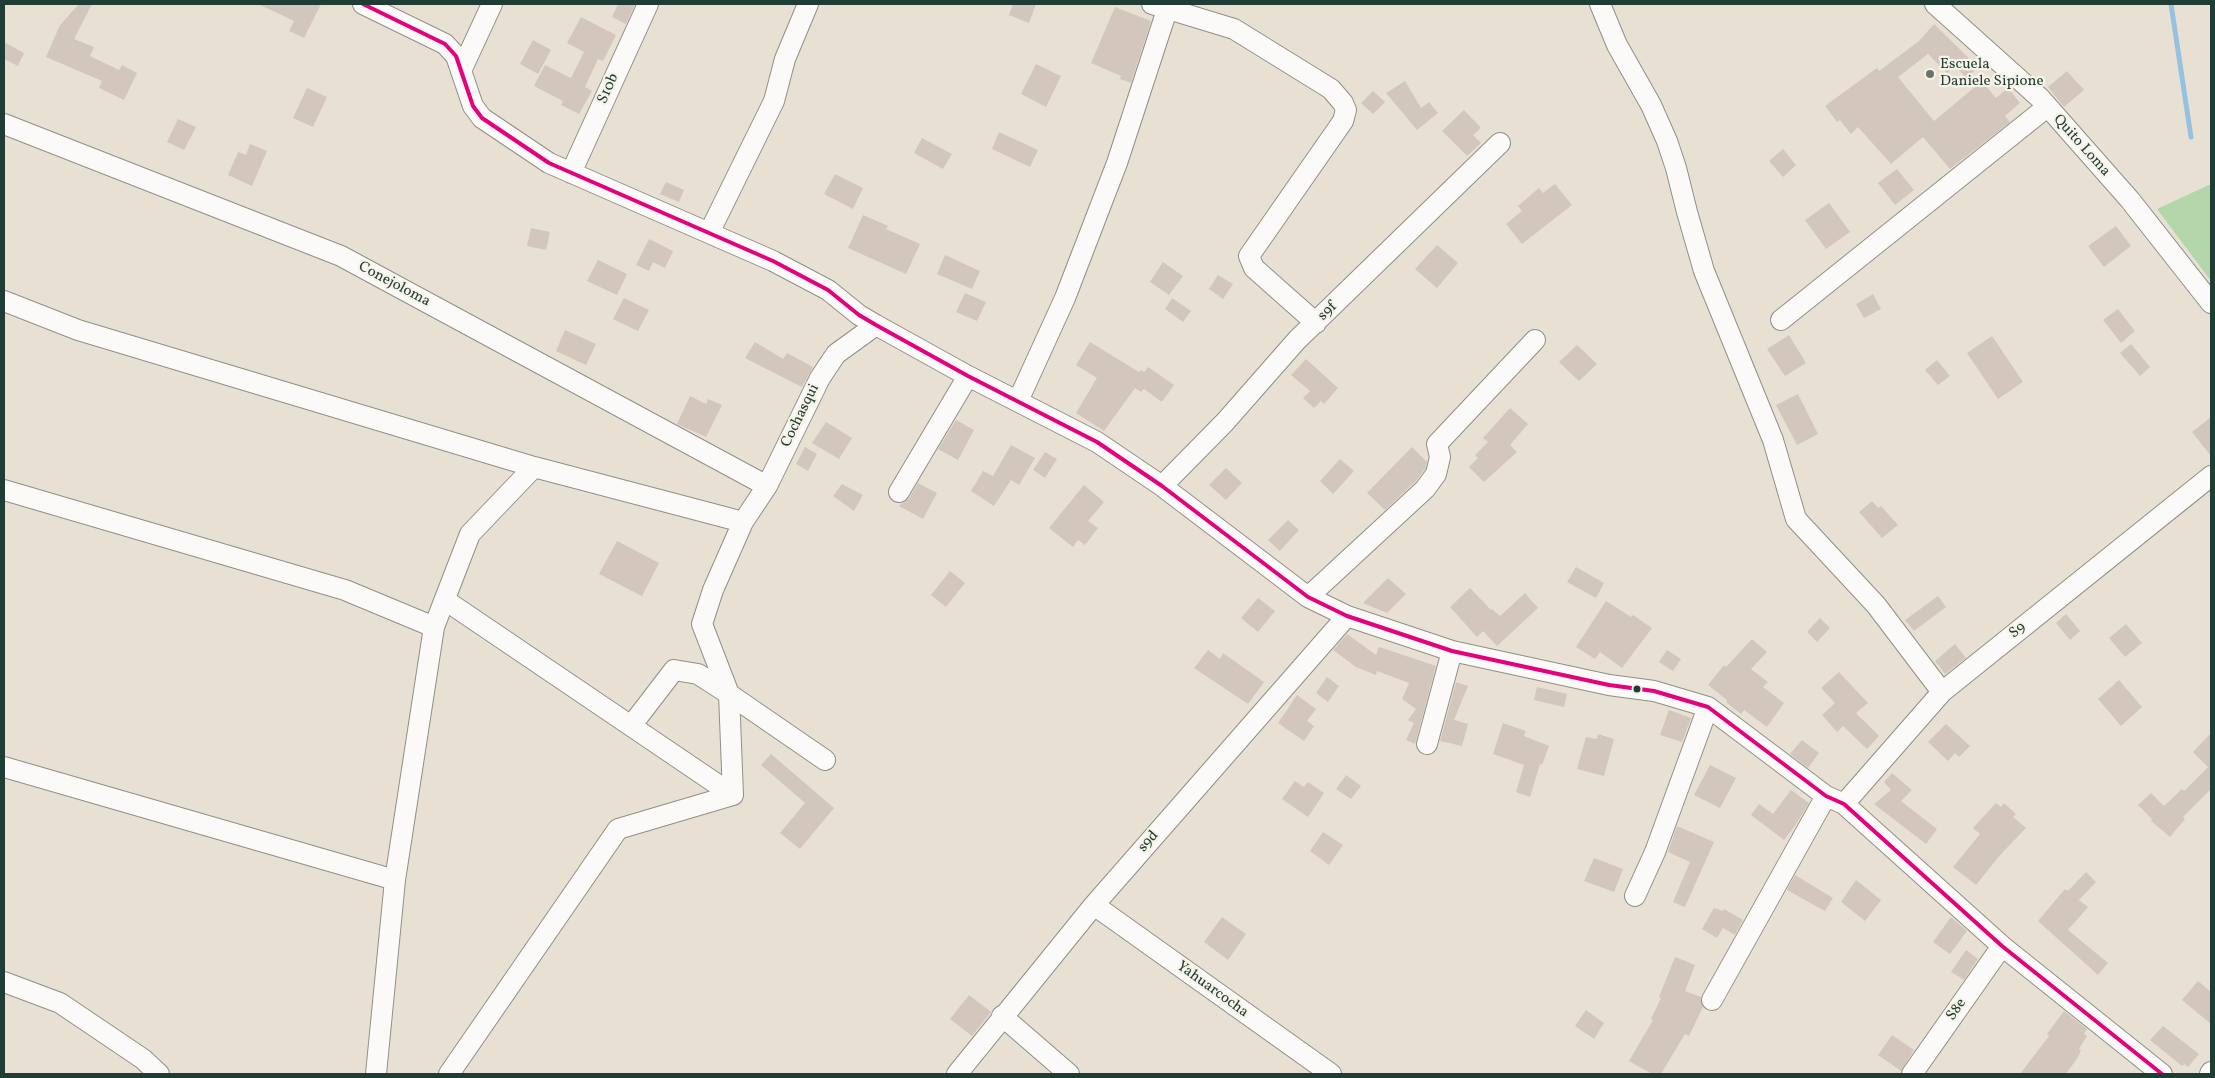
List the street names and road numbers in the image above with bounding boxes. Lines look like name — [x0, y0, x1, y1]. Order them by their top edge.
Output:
street label: S10b — [594, 71, 624, 107]
street label: Quito Loma — [2048, 111, 2114, 181]
street label: Conejoloma — [355, 258, 433, 312]
street label: s9f — [1315, 299, 1341, 325]
street label: Cochasqui — [778, 381, 824, 451]
street label: S9 — [2006, 619, 2030, 643]
street label: s9d — [1135, 828, 1163, 856]
street label: Yahuarcocha — [1173, 958, 1251, 1022]
street label: S8e — [1943, 995, 1971, 1025]

